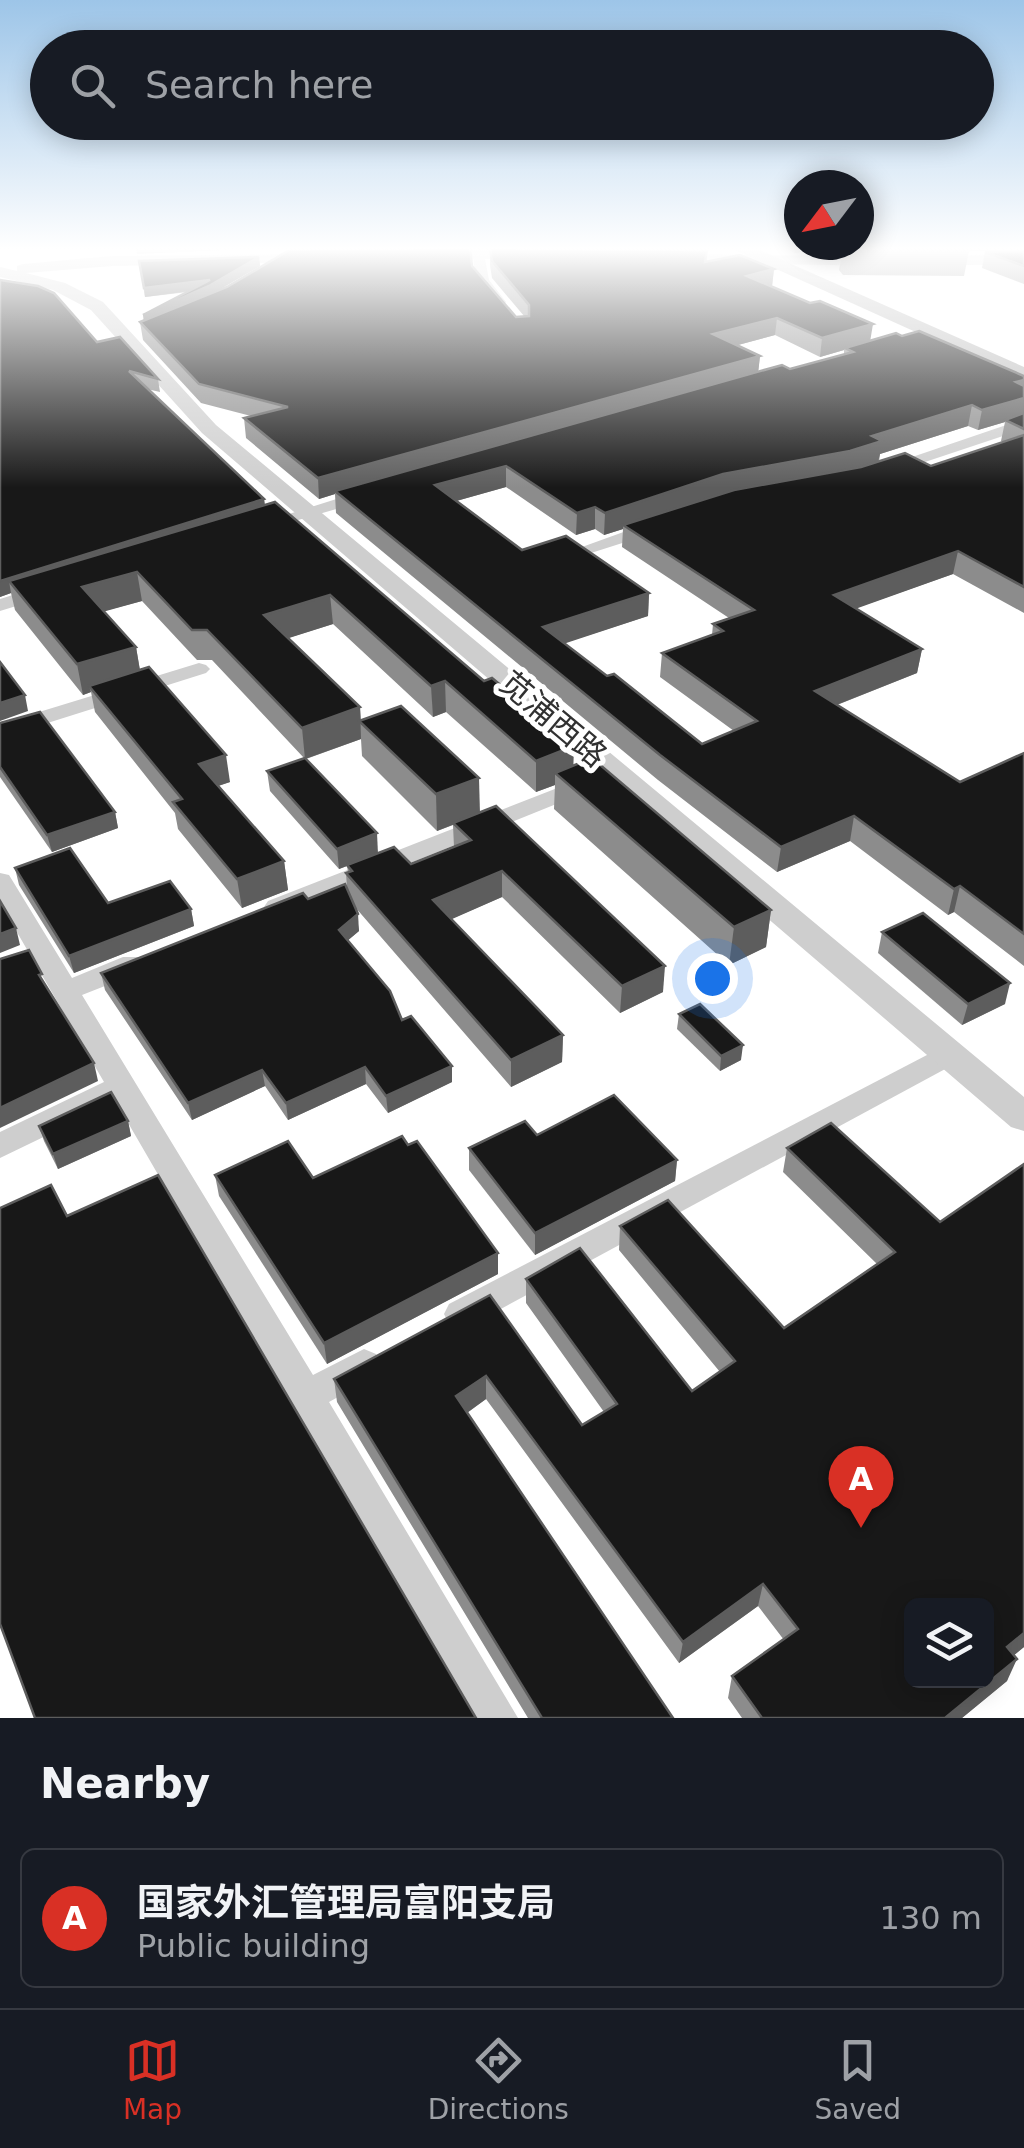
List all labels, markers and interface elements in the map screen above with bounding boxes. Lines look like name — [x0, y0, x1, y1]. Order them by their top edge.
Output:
search box — [30, 30, 994, 140]
icon: search — [65, 58, 120, 113]
text: Search here — [145, 63, 373, 107]
north arrow — [784, 170, 874, 260]
street label: 苋浦西路 — [492, 663, 614, 775]
your location — [687, 953, 738, 1004]
pin: A — [828, 1446, 894, 1528]
map controls — [904, 1598, 994, 1688]
button: layers — [904, 1598, 994, 1688]
text: Nearby — [40, 1759, 210, 1808]
text: 国家外汇管理局富阳支局 — [137, 1881, 555, 1925]
text: A — [62, 1899, 87, 1937]
text: 130 m — [880, 1899, 982, 1937]
text: Public building — [137, 1927, 370, 1965]
tab: Map — [123, 2033, 182, 2126]
tab: Directions — [428, 2033, 569, 2126]
tab: Saved — [815, 2033, 901, 2126]

